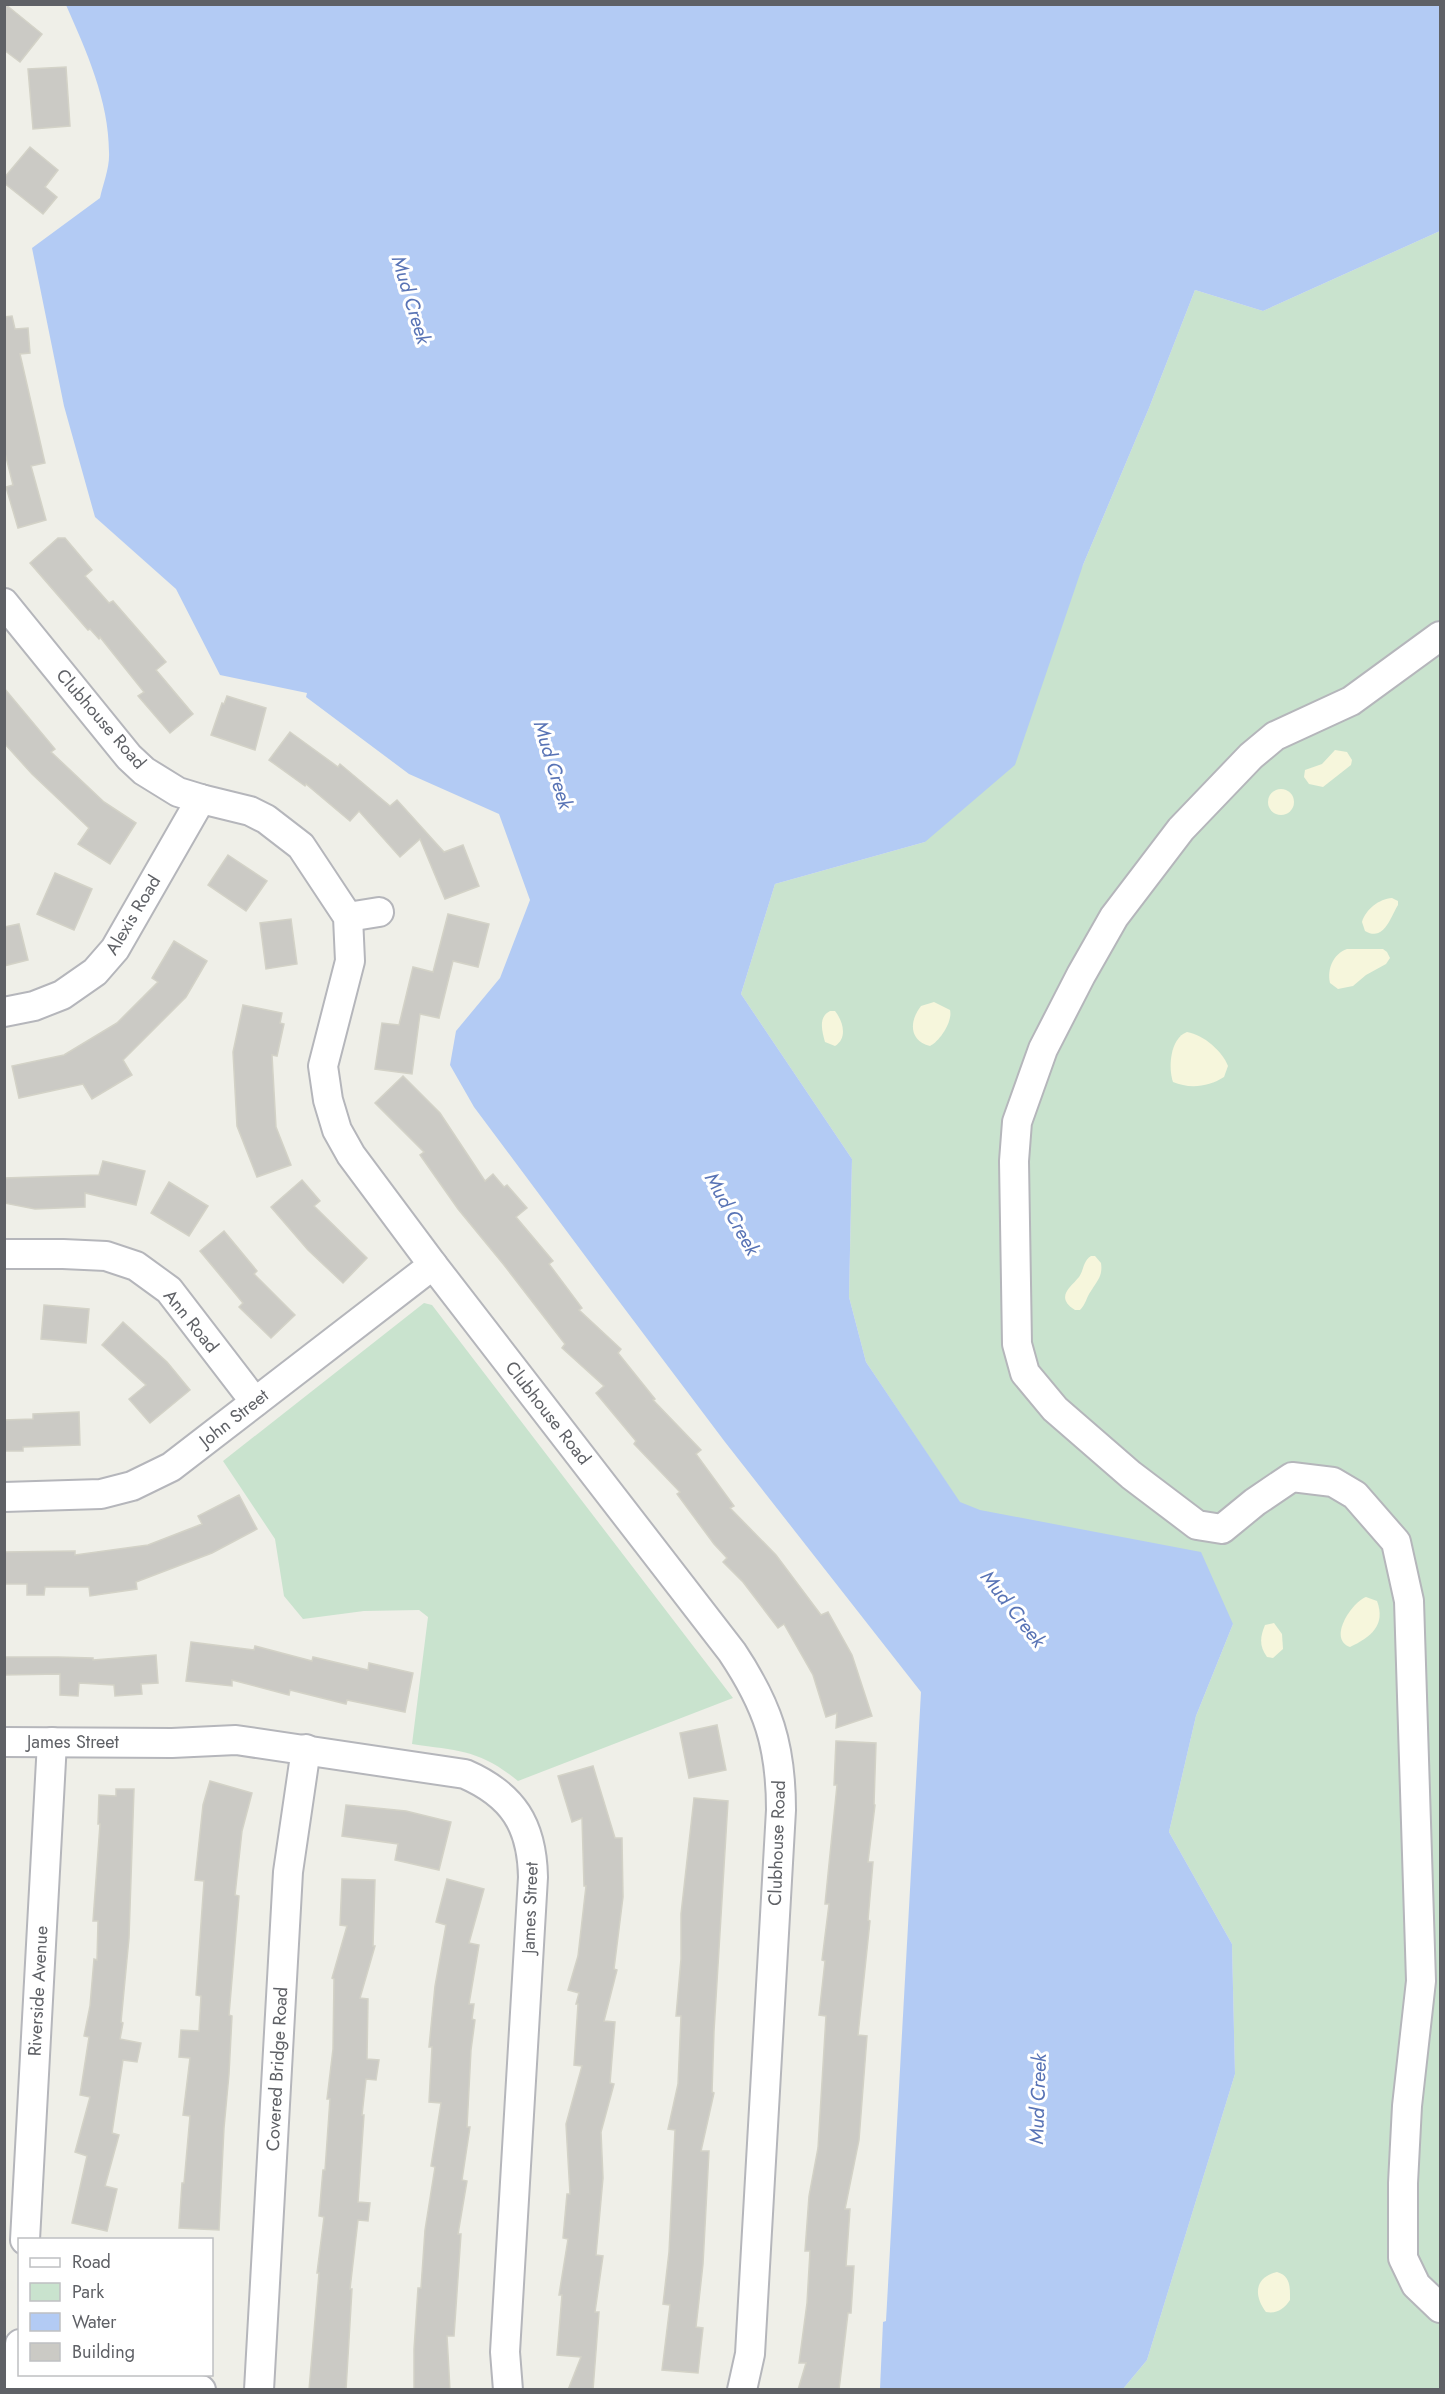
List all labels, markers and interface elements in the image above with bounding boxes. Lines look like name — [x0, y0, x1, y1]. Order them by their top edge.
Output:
water label: Mud Creek — [384, 252, 439, 349]
street label: Clubhouse Road — [50, 663, 152, 775]
water label: Mud Creek — [526, 717, 581, 814]
street label: Alexis Road — [99, 870, 167, 960]
water label: Mud Creek — [697, 1167, 767, 1262]
street label: Ann Road — [157, 1284, 225, 1358]
street label: Clubhouse Road — [499, 1355, 597, 1471]
street label: John Street — [192, 1382, 275, 1455]
water label: Mud Creek — [974, 1564, 1053, 1655]
street label: James Street — [25, 1729, 120, 1755]
street label: Clubhouse Road — [762, 1780, 792, 1906]
street label: James Street — [515, 1861, 545, 1956]
street label: Riverside Avenue — [22, 1925, 54, 2057]
street label: Covered Bridge Road — [260, 1986, 294, 2152]
water label: Mud Creek — [1022, 2051, 1054, 2145]
legend — [18, 2238, 213, 2376]
text: Road — [72, 2249, 111, 2275]
text: Park — [72, 2279, 104, 2305]
text: Water — [72, 2309, 117, 2335]
text: Building — [72, 2339, 135, 2365]

